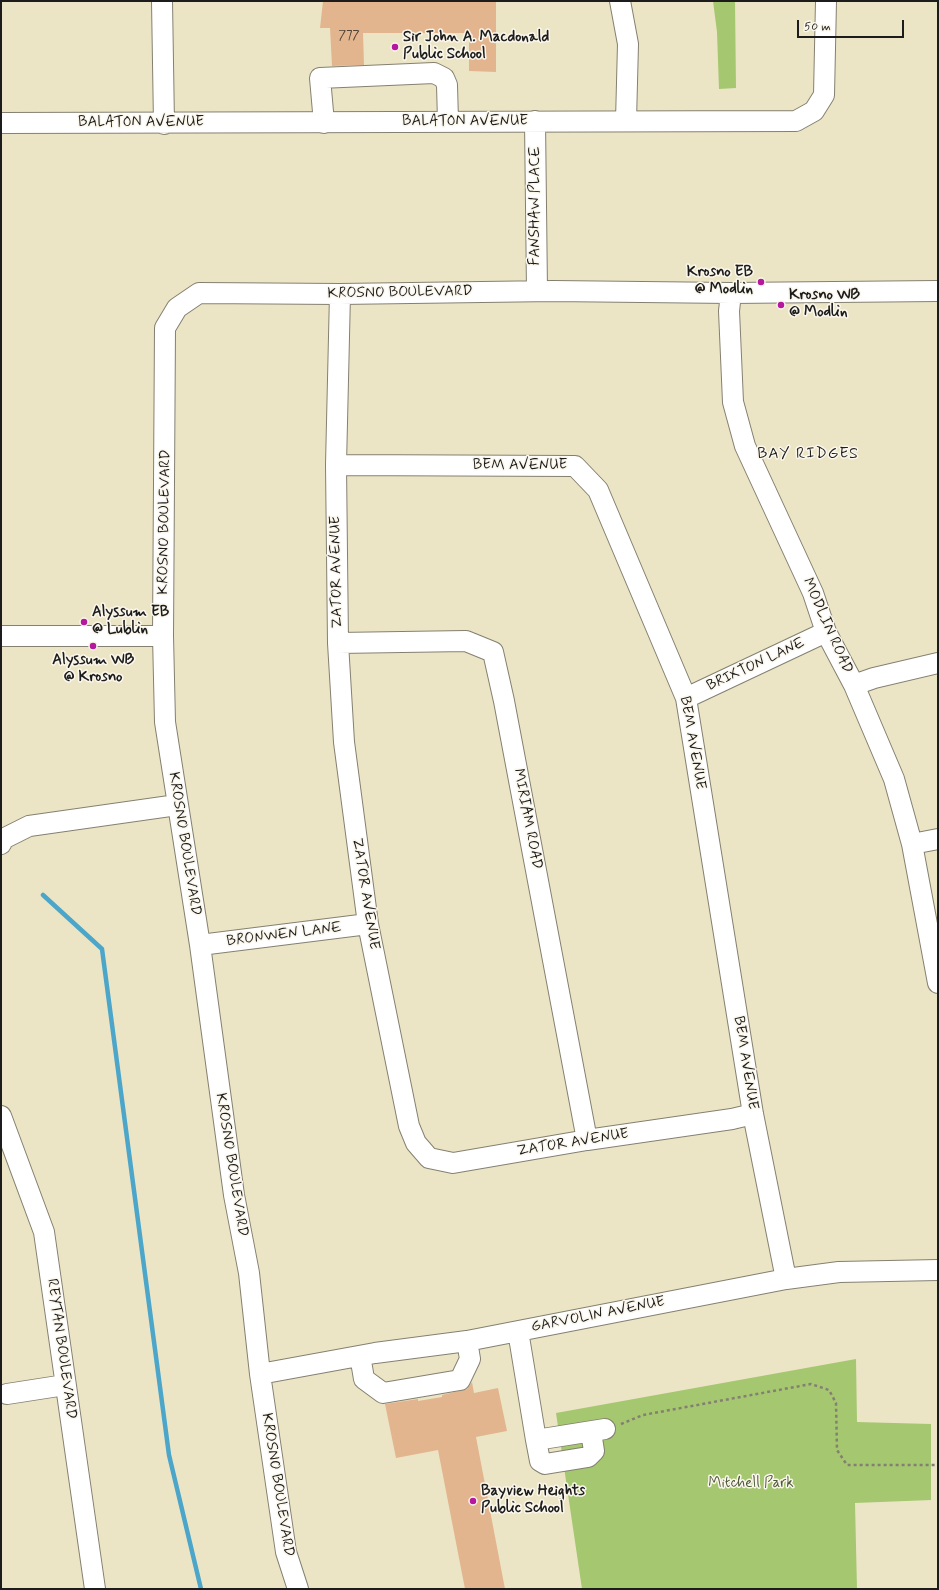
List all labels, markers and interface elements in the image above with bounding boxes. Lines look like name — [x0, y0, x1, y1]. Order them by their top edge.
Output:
scale bar — [799, 12, 906, 38]
text: 50 m — [804, 19, 831, 35]
house number: 777 — [338, 28, 360, 44]
place label: Sir John A. Macdonald Public School — [403, 29, 549, 64]
marker: Sir John A. Macdonald Public School — [390, 42, 400, 52]
street label: BALATON AVENUE — [402, 113, 528, 131]
street label: BALATON AVENUE — [78, 114, 204, 132]
street label: FANSHAW PLACE — [527, 146, 545, 266]
place label: Krosno EB @ Modlin — [687, 264, 753, 299]
marker: Krosno EB @ Modlin — [756, 277, 766, 287]
street label: KROSNO BOULEVARD — [327, 283, 473, 303]
place label: Krosno WB @ Modlin — [789, 287, 860, 322]
marker: Krosno WB @ Modlin — [776, 300, 786, 310]
district label: BAY RIDGES — [757, 445, 859, 465]
street label: KROSNO BOULEVARD — [155, 449, 175, 595]
street label: BEM AVENUE — [473, 457, 567, 475]
street label: ZATOR AVENUE — [327, 516, 347, 628]
street label: MODLIN ROAD — [798, 575, 856, 677]
place label: Alyssum EB @ Lublin — [92, 604, 169, 639]
marker: Alyssum EB @ Lublin — [79, 617, 89, 627]
street label: BRIXTON LANE — [704, 634, 808, 696]
marker: Alyssum WB @ Krosno — [88, 641, 98, 651]
place label: Alyssum WB @ Krosno — [52, 652, 134, 687]
street label: BEM AVENUE — [675, 695, 709, 791]
street label: MIRIAM ROAD — [508, 767, 546, 871]
street label: KROSNO BOULEVARD — [164, 771, 204, 917]
street label: ZATOR AVENUE — [347, 837, 383, 951]
street label: BRONWEN LANE — [226, 919, 342, 951]
street label: BEM AVENUE — [729, 1015, 761, 1111]
street label: KROSNO BOULEVARD — [211, 1092, 251, 1238]
street label: ZATOR AVENUE — [516, 1125, 630, 1161]
street label: REYTAN BOULEVARD — [42, 1278, 80, 1420]
street label: GARVOLIN AVENUE — [530, 1293, 666, 1337]
street label: KROSNO BOULEVARD — [257, 1412, 297, 1558]
park label: Mitchell Park — [708, 1475, 794, 1493]
place label: Bayview Heights Public School — [481, 1483, 585, 1518]
marker: Bayview Heights Public School — [468, 1496, 478, 1506]

